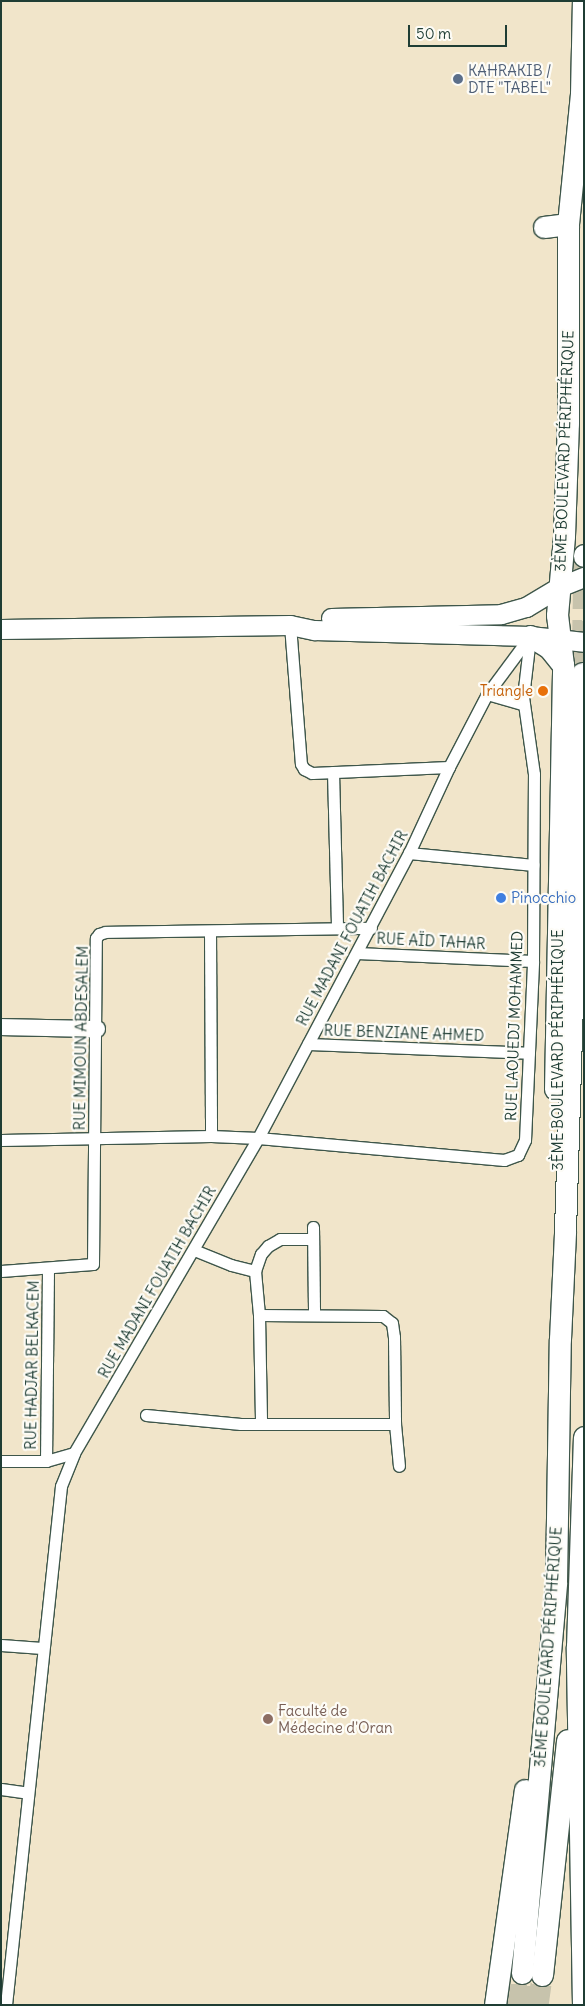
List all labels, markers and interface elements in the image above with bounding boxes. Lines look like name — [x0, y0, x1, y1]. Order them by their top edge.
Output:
scale bar — [410, 15, 509, 47]
text: 50 m — [416, 24, 451, 43]
place label: KAHRAKIB / DTE "TABEL" — [468, 61, 551, 96]
marker: KAHRAKIB / DTE "TABEL" — [452, 73, 464, 85]
street label: 3ÈME BOULEVARD PÉRIPHÉRIQUE — [551, 330, 577, 572]
place label: Triangle — [480, 682, 533, 700]
marker: Triangle — [537, 685, 549, 697]
street label: RUE MADANI FOUATIH BACHIR — [293, 827, 411, 1029]
place label: Pinocchio — [511, 889, 576, 907]
marker: Pinocchio — [495, 892, 507, 904]
street label: RUE AÏD TAHAR — [376, 929, 486, 953]
street label: 3ÈME BOULEVARD PÉRIPHÉRIQUE — [549, 929, 567, 1171]
street label: RUE LAOUEDJ MOHAMMED — [502, 931, 526, 1121]
street label: RUE MIMOUN ABDESALEM — [70, 945, 92, 1131]
street label: RUE BENZIANE AHMED — [323, 1021, 485, 1045]
street label: RUE MADANI FOUATIH BACHIR — [95, 1183, 219, 1381]
street label: RUE HADJAR BELKACEM — [22, 1280, 42, 1450]
street label: 3ÈME BOULEVARD PÉRIPHÉRIQUE — [531, 1526, 565, 1768]
place label: Faculté de Médecine d'Oran — [278, 1701, 393, 1736]
marker: Faculté de Médecine d'Oran — [262, 1713, 274, 1725]

